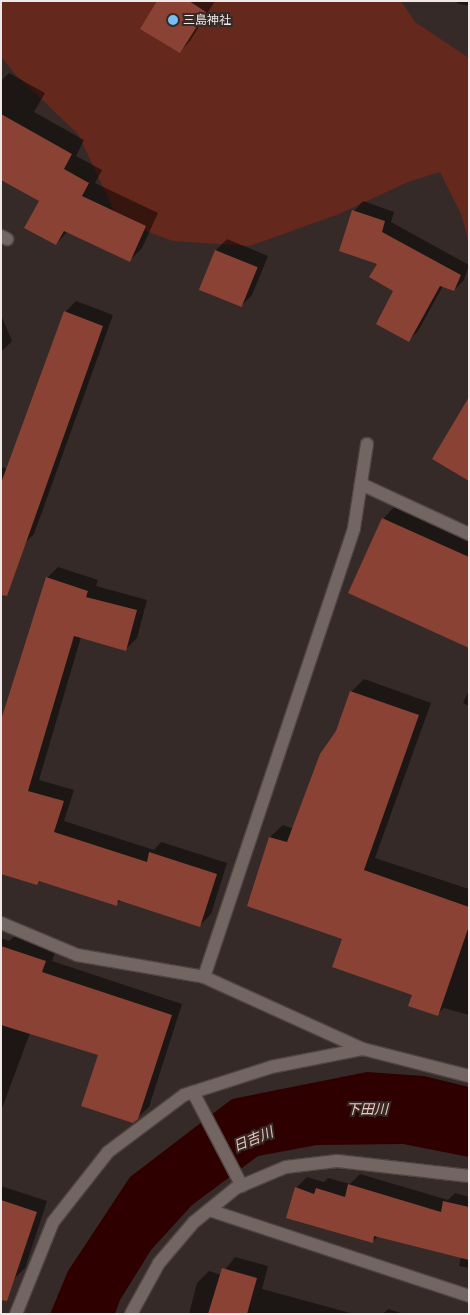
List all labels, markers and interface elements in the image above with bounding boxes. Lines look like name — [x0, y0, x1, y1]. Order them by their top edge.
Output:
place label: 三島神社 — [183, 13, 231, 27]
marker: 三島神社 — [167, 14, 179, 26]
water label: 下田川 — [346, 1101, 388, 1117]
water label: 日吉川 — [230, 1123, 276, 1155]

